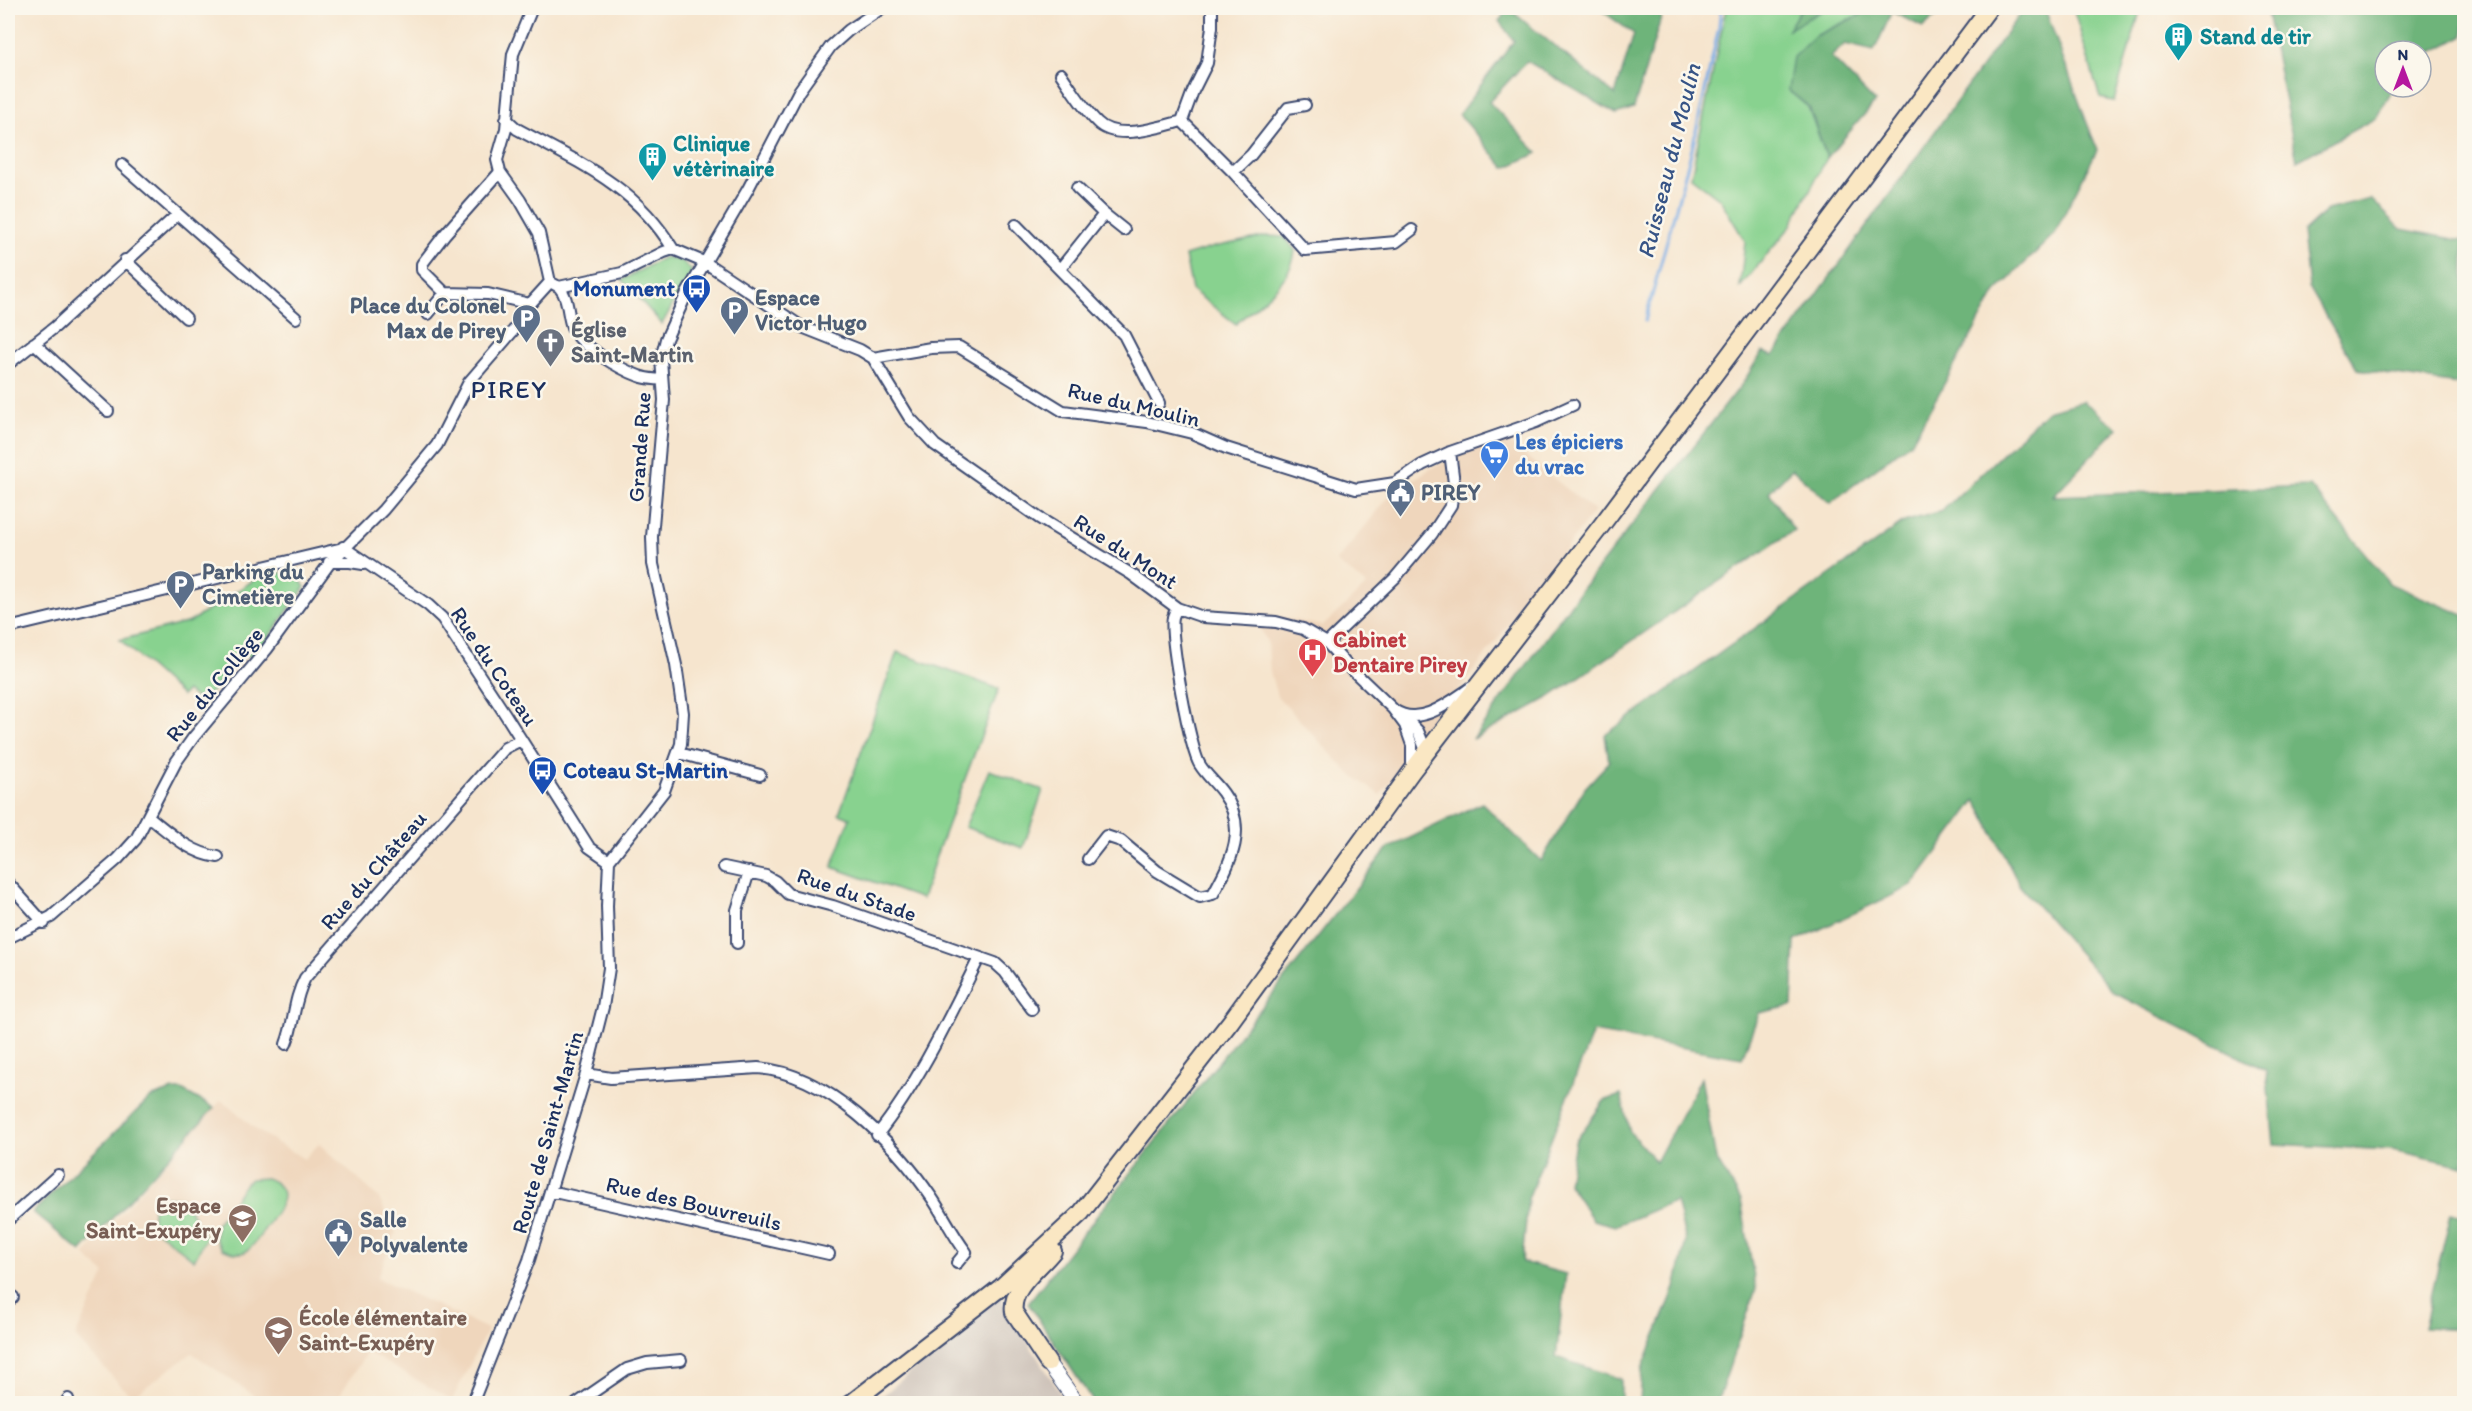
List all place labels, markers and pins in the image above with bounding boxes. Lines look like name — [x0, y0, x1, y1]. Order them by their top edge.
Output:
building icon: Stand de tir — [2163, 20, 2195, 62]
place label: Stand de tir — [2200, 23, 2312, 50]
place label: Clinique vétèrinaire — [673, 130, 774, 182]
building icon: Clinique vétèrinaire — [636, 140, 668, 182]
bus stop icon: Monument — [680, 272, 712, 314]
place label: Monument — [573, 275, 676, 302]
place label: Espace Victor Hugo — [755, 284, 867, 336]
place label: Place du Colonel Max de Pirey — [350, 292, 507, 344]
parking icon: Espace Victor Hugo — [718, 294, 750, 336]
parking icon: Place du Colonel Max de Pirey — [511, 302, 543, 344]
place label: Église Saint-Martin — [571, 316, 694, 368]
church icon: Église Saint-Martin — [534, 326, 566, 368]
place label: Les épiciers du vrac — [1515, 428, 1623, 480]
supermarket icon: Les épiciers du vrac — [1478, 438, 1510, 480]
public building icon: PIREY — [1384, 476, 1416, 518]
place label: PIREY — [1421, 479, 1481, 506]
place label: Parking du Cimetière — [202, 558, 304, 610]
parking icon: Parking du Cimetière — [165, 568, 197, 610]
place label: Cabinet Dentaire Pirey — [1333, 626, 1468, 678]
hospital icon: Cabinet Dentaire Pirey — [1296, 636, 1328, 678]
bus stop icon: Coteau St-Martin — [526, 754, 558, 796]
place label: Coteau St-Martin — [563, 757, 728, 784]
place label: Espace Saint-Exupéry — [86, 1192, 222, 1244]
school or university icon: Espace Saint-Exupéry — [226, 1202, 258, 1244]
place label: Salle Polyvalente — [360, 1206, 468, 1258]
public building icon: Salle Polyvalente — [323, 1216, 355, 1258]
place label: École élémentaire Saint-Exupéry — [299, 1304, 467, 1356]
school or university icon: École élémentaire Saint-Exupéry — [262, 1314, 294, 1356]

